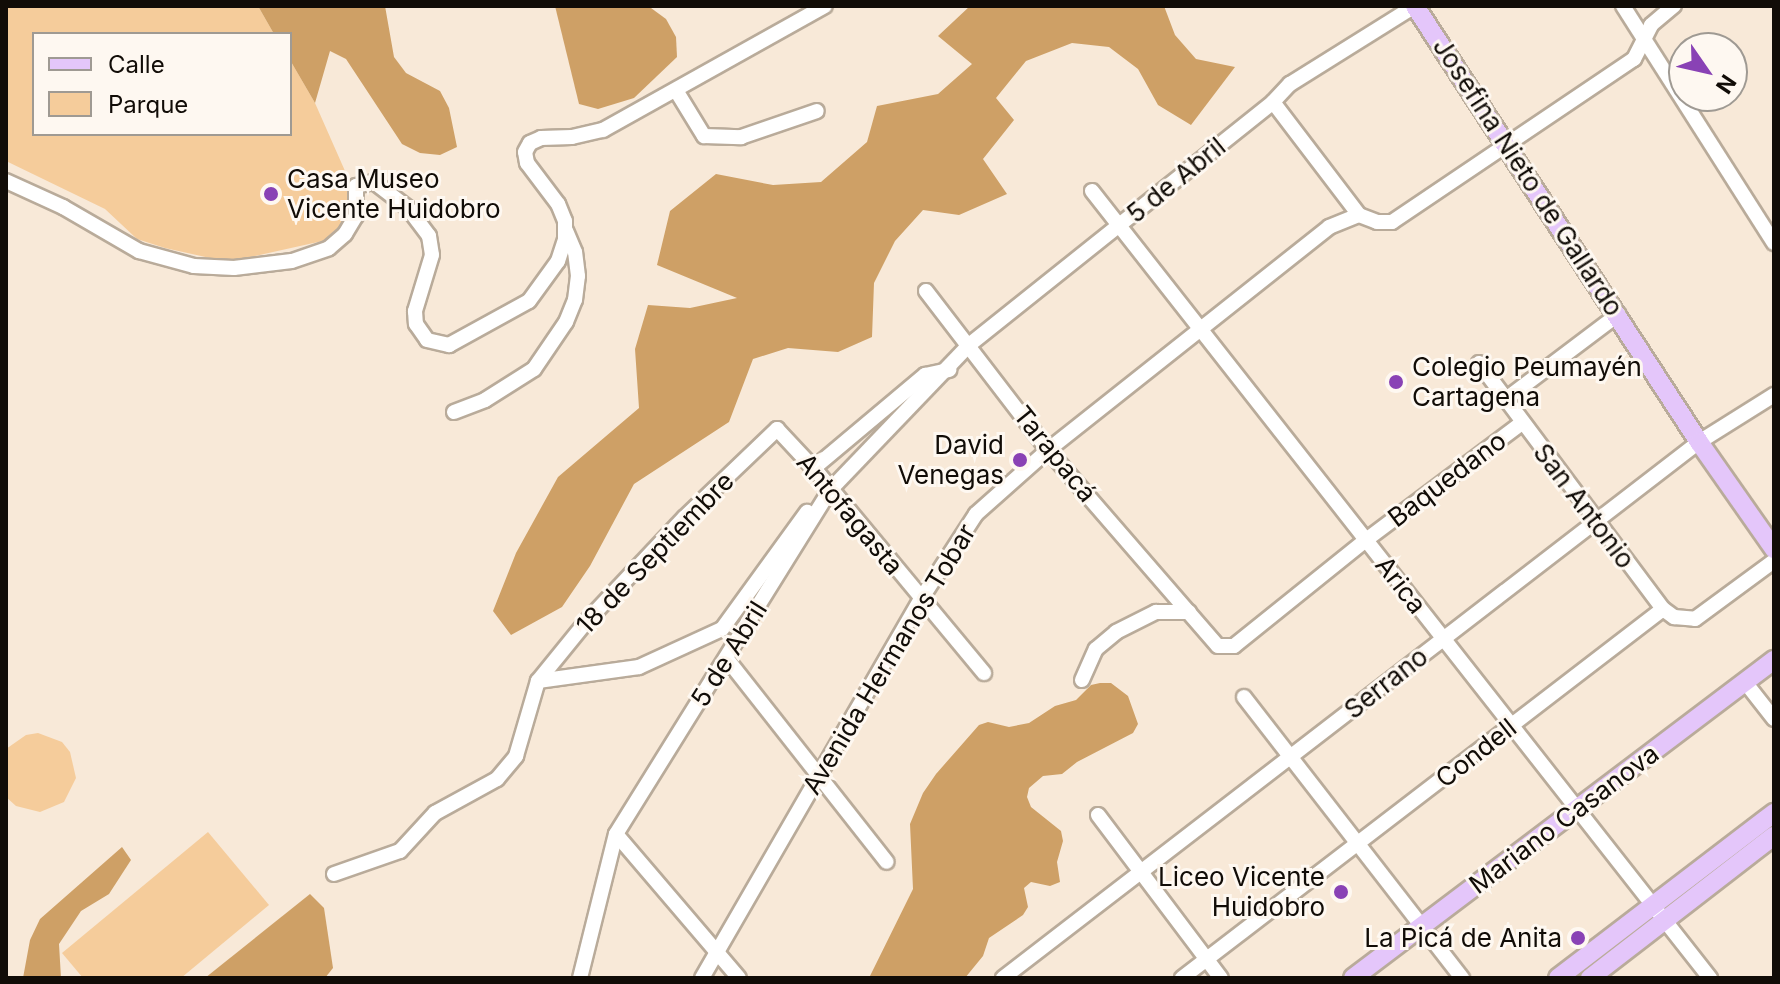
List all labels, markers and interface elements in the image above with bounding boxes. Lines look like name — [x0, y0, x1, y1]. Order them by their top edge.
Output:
legend — [32, 32, 292, 136]
street label: Josefina Nieto de Gallardo — [1426, 32, 1630, 322]
north arrow — [1668, 32, 1748, 112]
text: Calle — [108, 50, 165, 79]
text: N — [1711, 70, 1742, 99]
text: Parque — [108, 90, 188, 119]
street label: 5 de Abril — [1120, 131, 1232, 229]
place label: Casa Museo Vicente Huidobro — [287, 163, 501, 224]
marker: Casa Museo Vicente Huidobro — [262, 185, 280, 203]
place label: Colegio Peumayén Cartagena — [1412, 351, 1642, 412]
marker: Colegio Peumayén Cartagena — [1387, 373, 1405, 391]
street label: Tarapacá — [1007, 400, 1103, 508]
street label: Baquedano — [1382, 425, 1512, 533]
place label: David Venegas — [897, 429, 1004, 490]
street label: San Antonio — [1527, 437, 1641, 575]
street label: Antofagasta — [790, 447, 910, 581]
marker: David Venegas — [1011, 451, 1029, 469]
street label: 18 de Septiembre — [570, 465, 740, 641]
street label: Avenida Hermanos Tobar — [796, 518, 982, 800]
street label: Arica — [1369, 550, 1433, 620]
street label: 5 de Abril — [684, 596, 774, 712]
street label: Serrano — [1338, 641, 1434, 725]
street label: Condell — [1430, 712, 1522, 794]
street label: Mariano Casanova — [1463, 738, 1665, 900]
place label: Liceo Vicente Huidobro — [1158, 861, 1325, 922]
marker: Liceo Vicente Huidobro — [1332, 883, 1350, 901]
place label: La Picá de Anita — [1364, 922, 1562, 954]
marker: La Picá de Anita — [1569, 929, 1587, 947]

